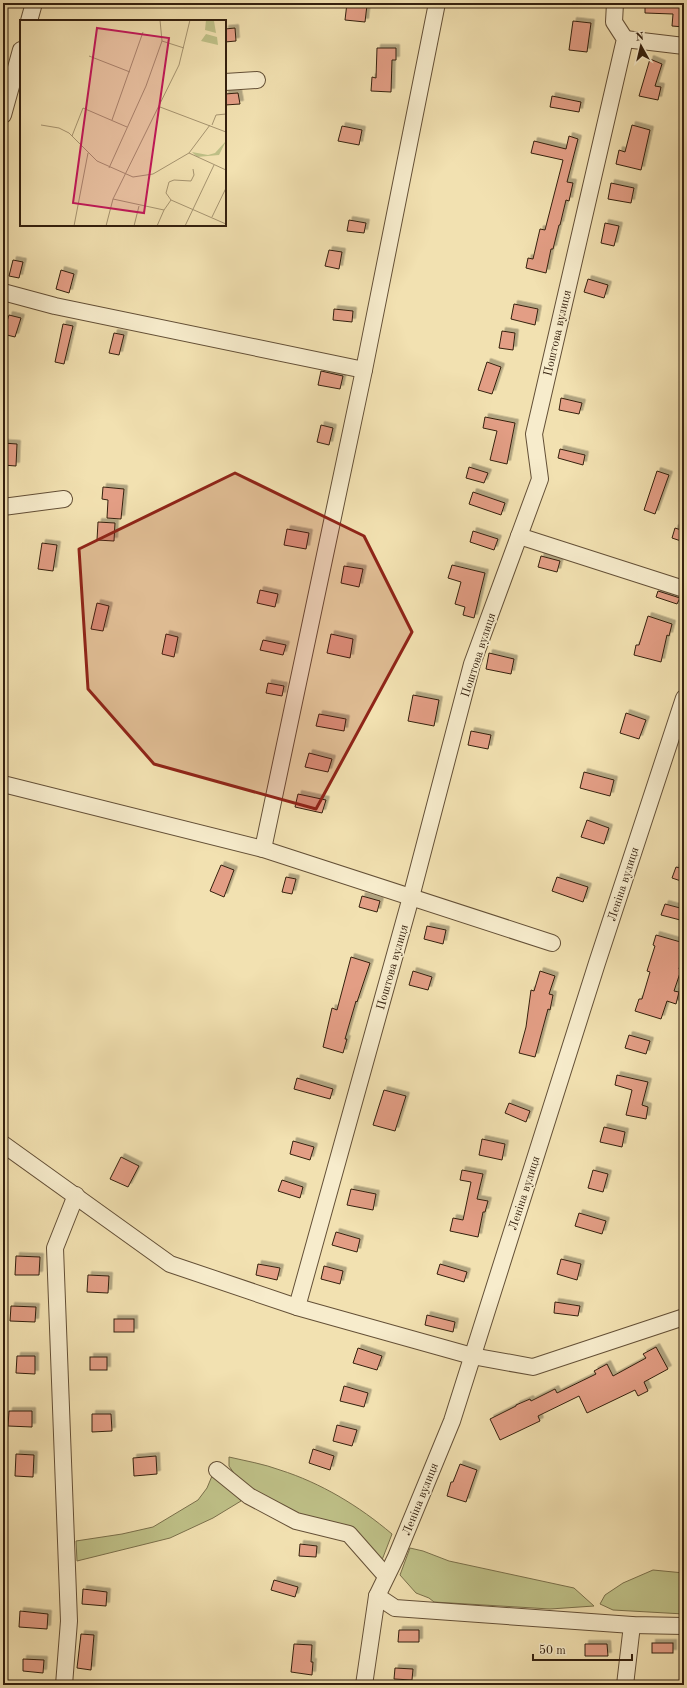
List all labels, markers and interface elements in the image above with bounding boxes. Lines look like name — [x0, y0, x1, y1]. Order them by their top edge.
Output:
inset map — [20, 20, 226, 226]
north arrow — [621, 26, 661, 66]
text: N — [635, 31, 645, 44]
street label: Поштова вулиця — [542, 289, 574, 377]
street label: Поштова вулиця — [460, 612, 498, 699]
street label: Леніна вулиця — [605, 845, 642, 923]
street label: Поштова вулиця — [375, 923, 411, 1011]
street label: Леніна вулиця — [506, 1154, 543, 1232]
street label: Леніна вулиця — [400, 1461, 441, 1537]
scale bar — [533, 1636, 632, 1662]
text: 50 m — [539, 1644, 566, 1657]

